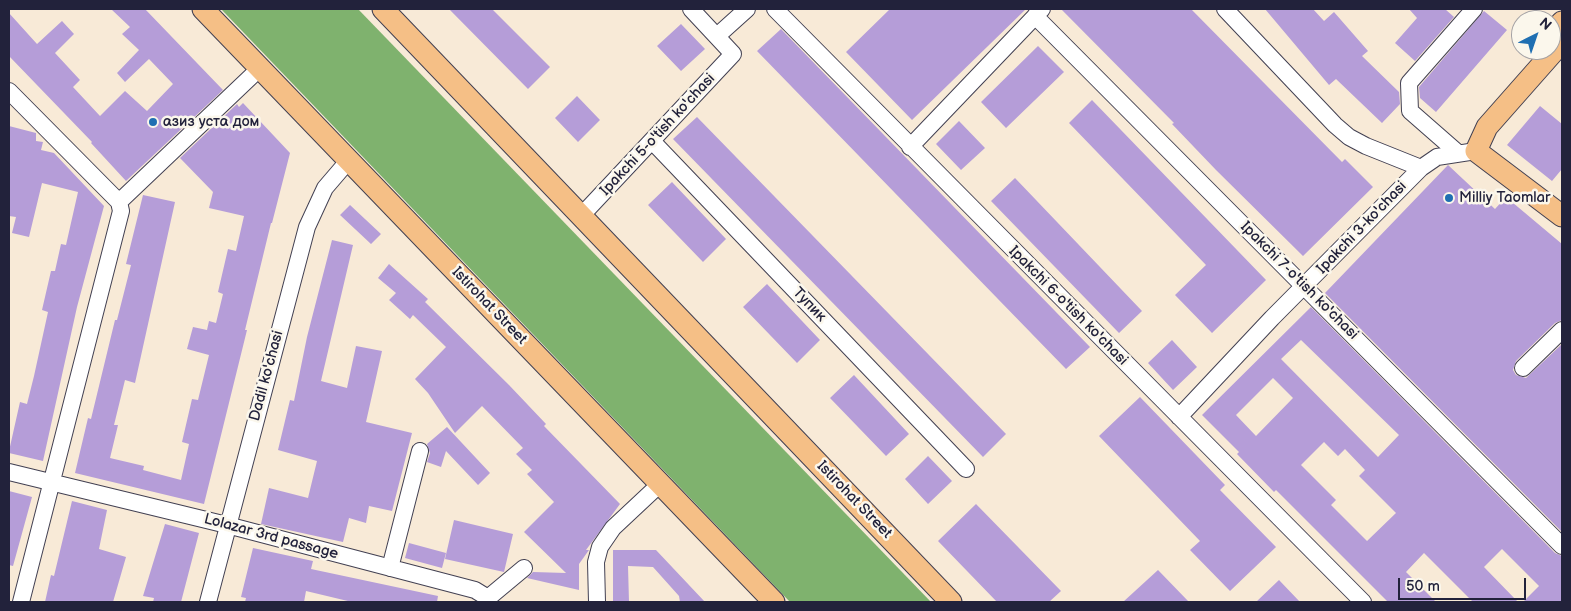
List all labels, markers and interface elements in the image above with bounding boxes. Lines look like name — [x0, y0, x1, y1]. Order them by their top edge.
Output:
north arrow — [1511, 10, 1561, 60]
text: N — [1536, 14, 1555, 34]
street label: Ipakchi 5-o'tish ko'chasi — [597, 70, 719, 200]
place label: азиз уста дом — [163, 113, 259, 131]
marker: азиз уста дом — [147, 116, 159, 128]
street label: Ipakchi 3-ko'chasi — [1313, 178, 1411, 278]
place label: Milliy Taomlar — [1459, 189, 1550, 207]
marker: Milliy Taomlar — [1443, 192, 1455, 204]
street label: Ipakchi 7-o'tish ko'chasi — [1236, 218, 1362, 344]
street label: Ipakchi 6-o'tish ko'chasi — [1005, 243, 1131, 369]
street label: Istirohat Street — [448, 264, 530, 348]
street label: Тупик — [788, 284, 830, 326]
street label: Dadil ko'chasi — [246, 329, 288, 423]
street label: Istirohat Street — [813, 458, 895, 542]
street label: Lolazar 3rd passage — [202, 510, 340, 564]
scale bar — [1401, 568, 1528, 600]
text: 50 m — [1406, 577, 1440, 596]

